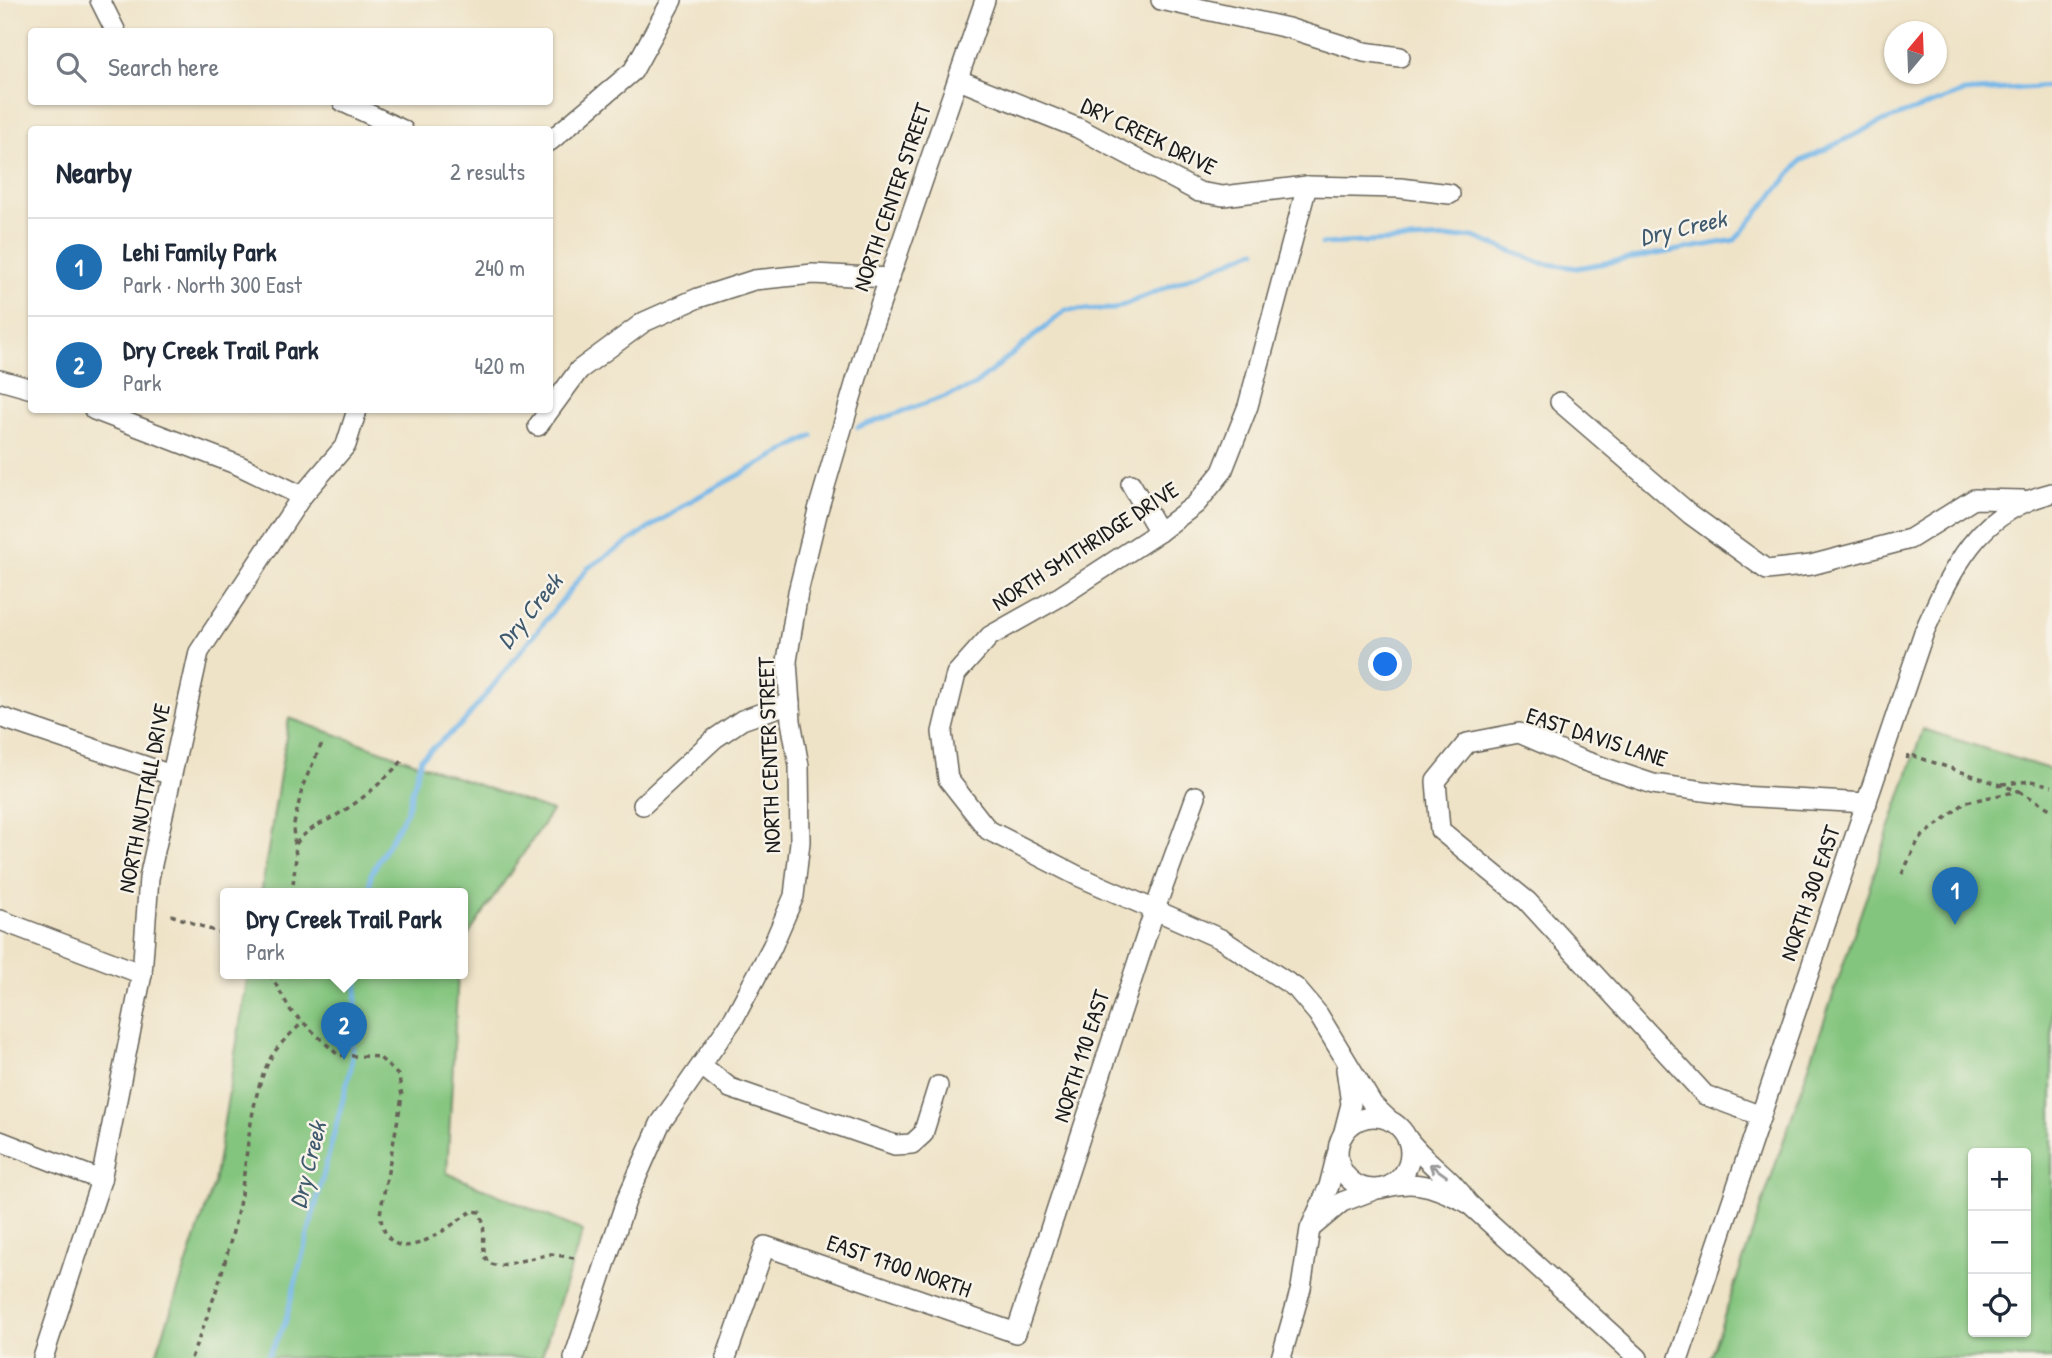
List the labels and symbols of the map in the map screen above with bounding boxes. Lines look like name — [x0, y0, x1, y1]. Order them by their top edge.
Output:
north arrow — [1884, 21, 1947, 84]
street label: DRY CREEK DRIVE — [1076, 89, 1222, 182]
street label: NORTH CENTER STREET — [845, 99, 938, 295]
water label: Dry Creek — [1636, 201, 1731, 253]
street label: NORTH SMITHRIDGE DRIVE — [985, 474, 1184, 618]
water label: Dry Creek — [489, 565, 571, 655]
your location — [1368, 647, 1402, 681]
street label: NORTH CENTER STREET — [750, 656, 787, 854]
street label: EAST DAVIS LANE — [1523, 699, 1672, 774]
street label: NORTH NUTTALL DRIVE — [110, 701, 177, 895]
street label: NORTH 300 EAST — [1772, 821, 1847, 965]
pin: 1 — [1932, 867, 1978, 925]
street label: NORTH 110 EAST — [1045, 986, 1117, 1126]
pin: 2 — [321, 1002, 367, 1060]
water label: Dry Creek — [281, 1116, 335, 1211]
one-way arrow — [1429, 1163, 1448, 1177]
street label: EAST 1700 NORTH — [823, 1226, 975, 1305]

